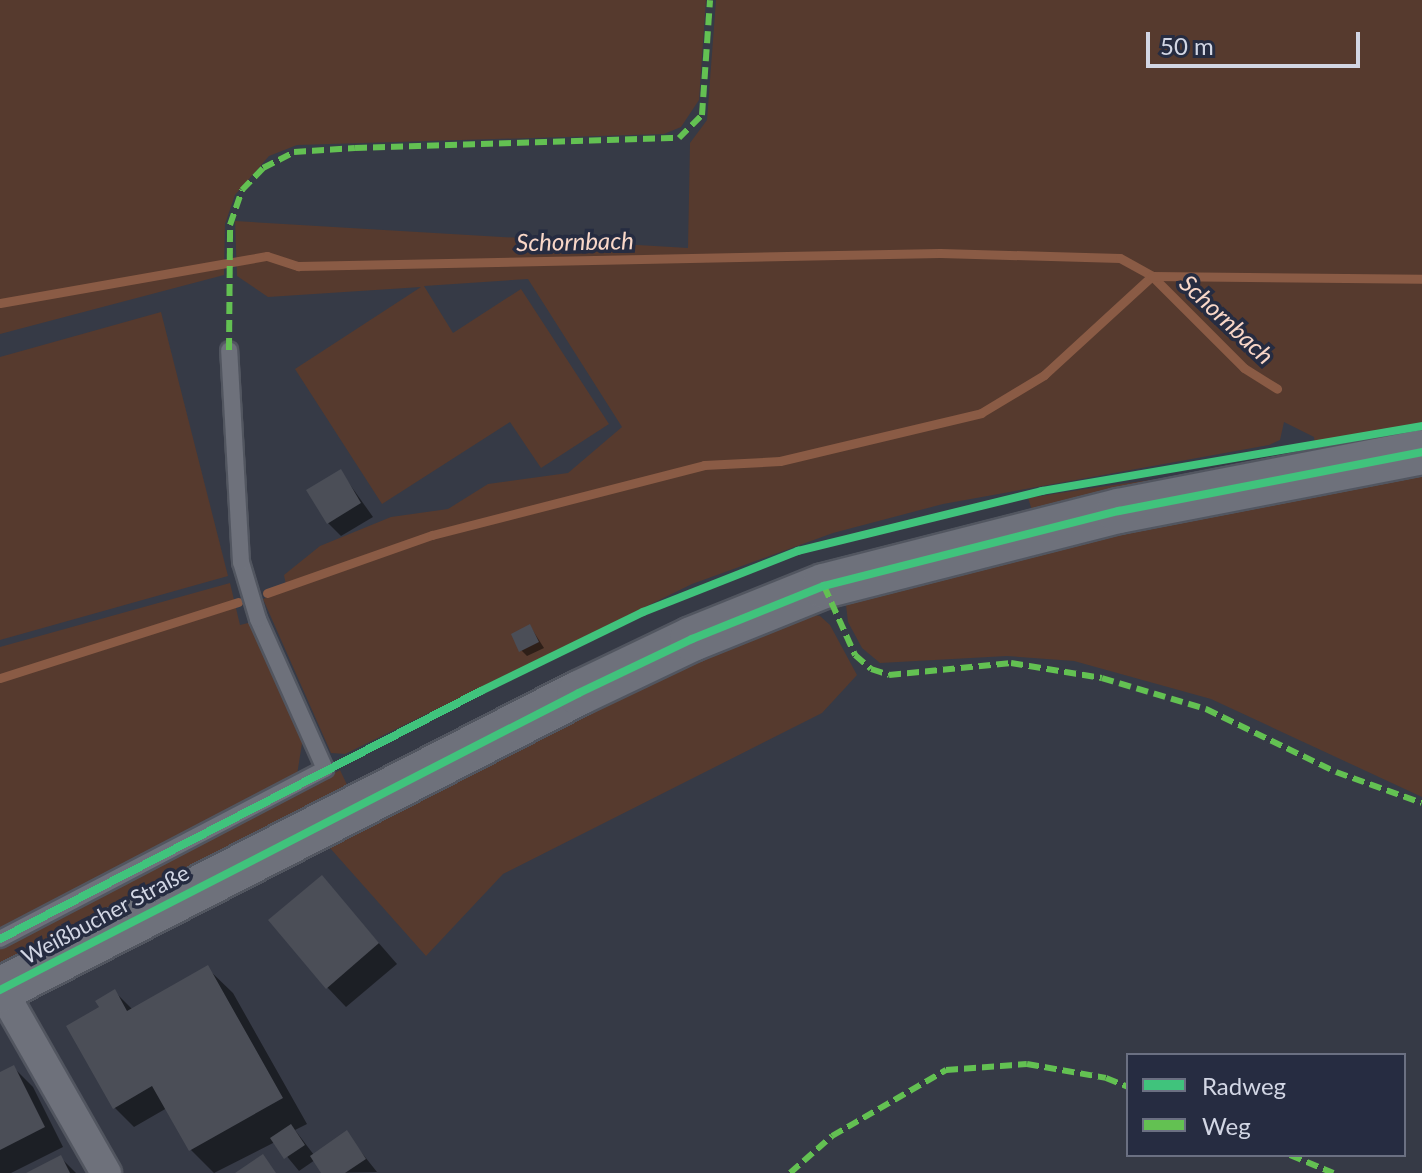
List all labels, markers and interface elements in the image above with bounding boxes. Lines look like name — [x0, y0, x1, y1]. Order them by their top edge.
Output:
scale bar — [1150, 16, 1364, 66]
text: 50 m — [1160, 31, 1214, 60]
water label: Schornbach — [516, 226, 634, 256]
water label: Schornbach — [1174, 268, 1280, 370]
street label: Weißbucher Straße — [17, 859, 193, 969]
legend — [1126, 1053, 1406, 1157]
text: Radweg — [1202, 1071, 1286, 1100]
text: Weg — [1202, 1111, 1251, 1140]

